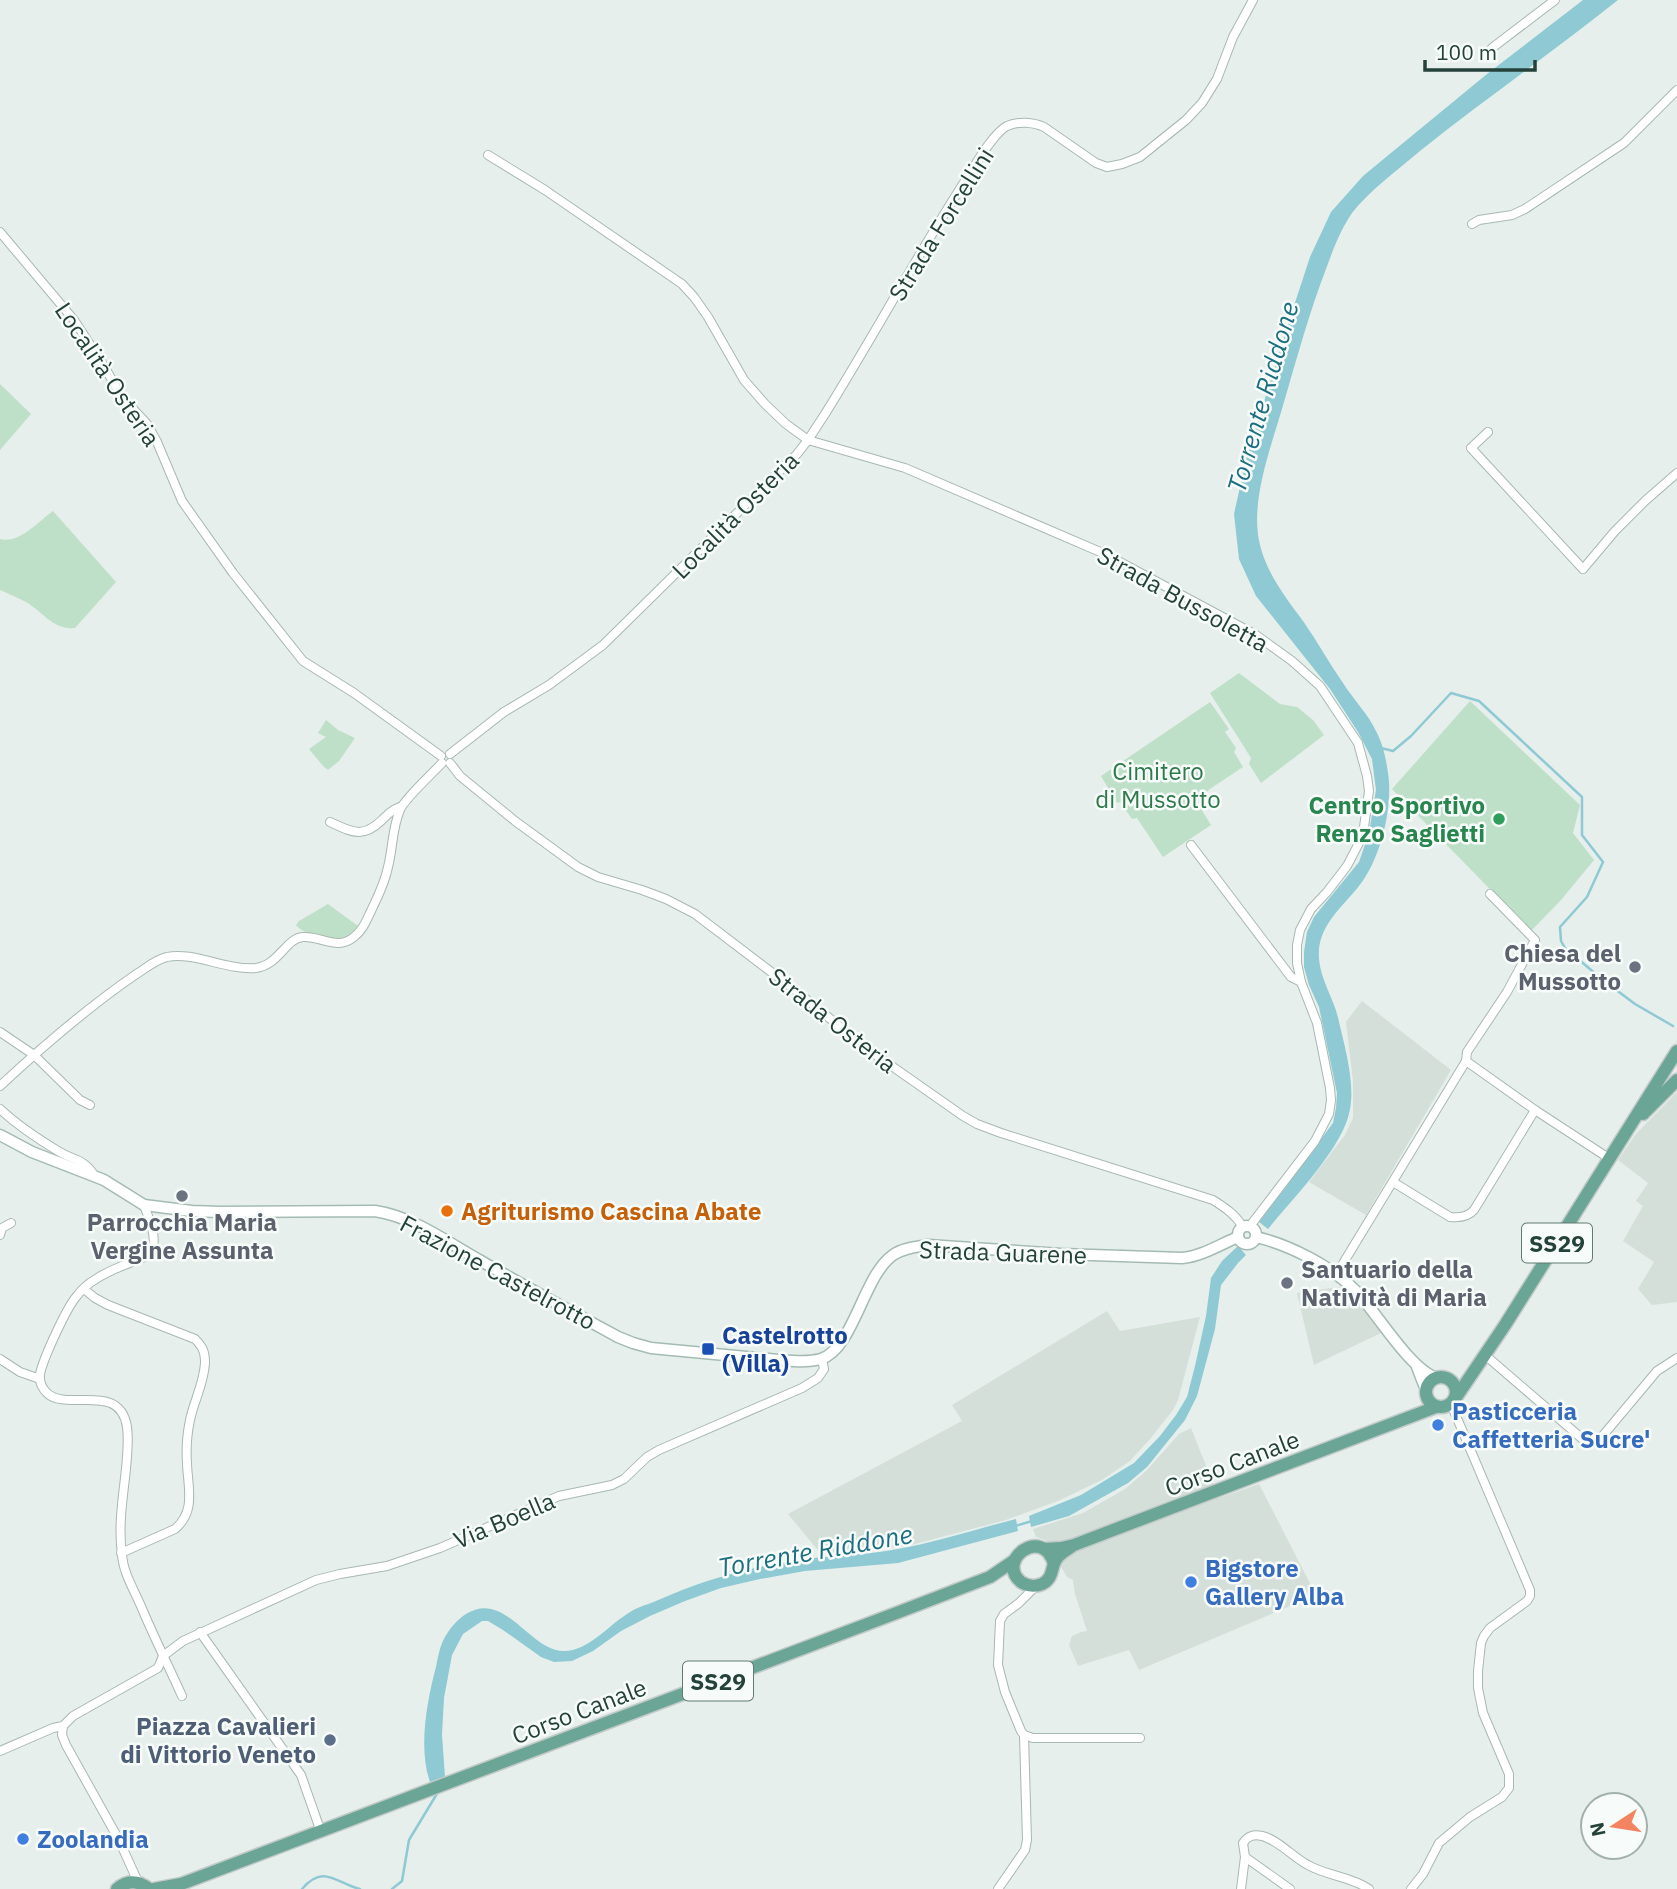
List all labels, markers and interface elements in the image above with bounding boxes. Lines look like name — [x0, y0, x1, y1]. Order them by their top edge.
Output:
scale bar — [1425, 28, 1535, 72]
text: 100 m — [1436, 38, 1497, 66]
street label: Strada Forcellini — [881, 141, 1001, 307]
street label: Località Osteria — [48, 296, 168, 452]
water label: Torrente Riddone — [1218, 298, 1306, 496]
street label: Località Osteria — [665, 444, 806, 585]
street label: Strada Bussoletta — [1092, 539, 1275, 659]
park label: Cimitero di Mussotto — [1095, 755, 1221, 815]
place label: Centro Sportivo Renzo Saglietti — [1308, 789, 1485, 849]
marker: Centro Sportivo Renzo Saglietti — [1491, 811, 1507, 827]
place label: Chiesa del Mussotto — [1504, 937, 1621, 997]
marker: Chiesa del Mussotto — [1627, 959, 1643, 975]
street label: Strada Osteria — [762, 960, 904, 1080]
marker: Parrocchia Maria Vergine Assunta — [174, 1188, 190, 1204]
place label: Agriturismo Cascina Abate — [461, 1195, 761, 1227]
marker: Agriturismo Cascina Abate — [439, 1203, 455, 1219]
place label: Parrocchia Maria Vergine Assunta — [87, 1206, 277, 1266]
street label: Frazione Castelrotto — [395, 1207, 601, 1337]
road number: SS29 — [1522, 1224, 1592, 1262]
street label: Strada Guarene — [918, 1233, 1088, 1271]
place label: Santuario della Natività di Maria — [1301, 1253, 1487, 1313]
marker: Santuario della Natività di Maria — [1279, 1275, 1295, 1291]
place label: Castelrotto (Villa) — [722, 1319, 848, 1379]
marker: Castelrotto (Villa) — [700, 1341, 716, 1357]
place label: Pasticceria Caffetteria Sucre' — [1452, 1395, 1650, 1455]
marker: Pasticceria Caffetteria Sucre' — [1430, 1417, 1446, 1433]
street label: Corso Canale — [1160, 1423, 1304, 1503]
street label: Via Boella — [448, 1484, 560, 1556]
water label: Torrente Riddone — [715, 1516, 915, 1584]
place label: Bigstore Gallery Alba — [1205, 1552, 1344, 1612]
marker: Bigstore Gallery Alba — [1183, 1574, 1199, 1590]
road number: SS29 — [683, 1662, 753, 1700]
street label: Corso Canale — [507, 1671, 651, 1751]
place label: Piazza Cavalieri di Vittorio Veneto — [120, 1710, 316, 1770]
marker: Piazza Cavalieri di Vittorio Veneto — [322, 1732, 338, 1748]
north arrow — [1579, 1791, 1649, 1861]
text: N — [1584, 1820, 1611, 1839]
place label: Zoolandia — [37, 1823, 149, 1855]
marker: Zoolandia — [15, 1831, 31, 1847]

